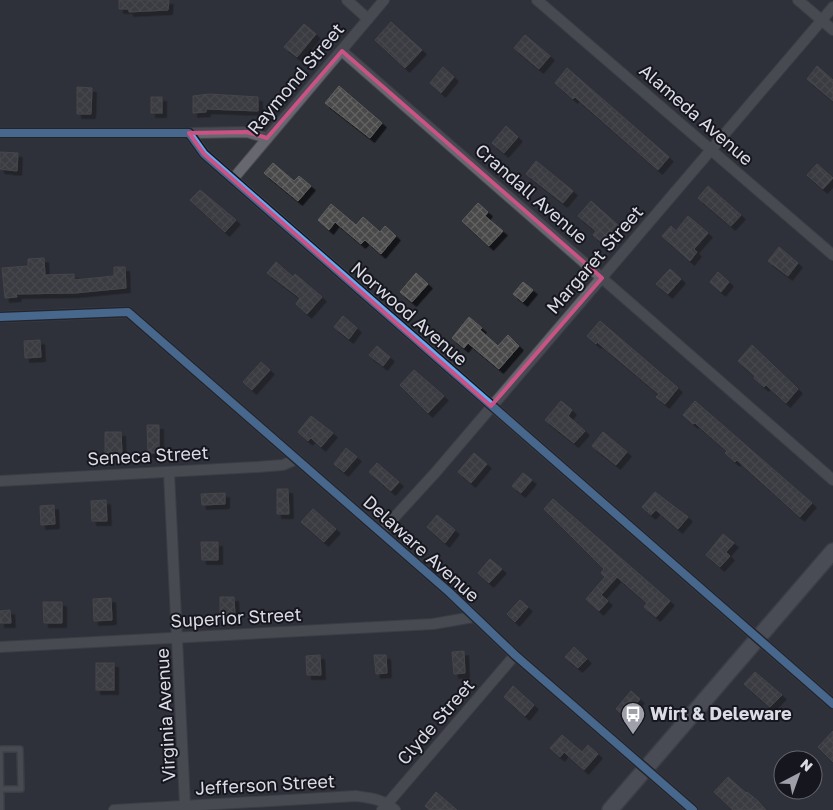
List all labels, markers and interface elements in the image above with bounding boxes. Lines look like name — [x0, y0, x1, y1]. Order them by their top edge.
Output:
street label: Raymond Street — [242, 18, 348, 139]
street label: Alameda Avenue — [635, 59, 758, 170]
street label: Crandall Avenue — [471, 139, 592, 248]
street label: Margaret Street — [541, 201, 647, 318]
street label: Norwood Avenue — [347, 257, 472, 370]
street label: Seneca Street — [87, 441, 209, 469]
street label: Delaware Avenue — [359, 490, 484, 606]
street label: Superior Street — [170, 603, 302, 631]
street label: Virginia Avenue — [151, 648, 179, 782]
street label: Clyde Street — [392, 674, 479, 769]
bus stop icon: Wirt & Deleware — [620, 701, 646, 735]
place label: Wirt & Deleware — [650, 702, 792, 724]
north arrow — [773, 750, 823, 800]
text: N — [797, 755, 816, 775]
street label: Jefferson Street — [194, 769, 335, 799]

